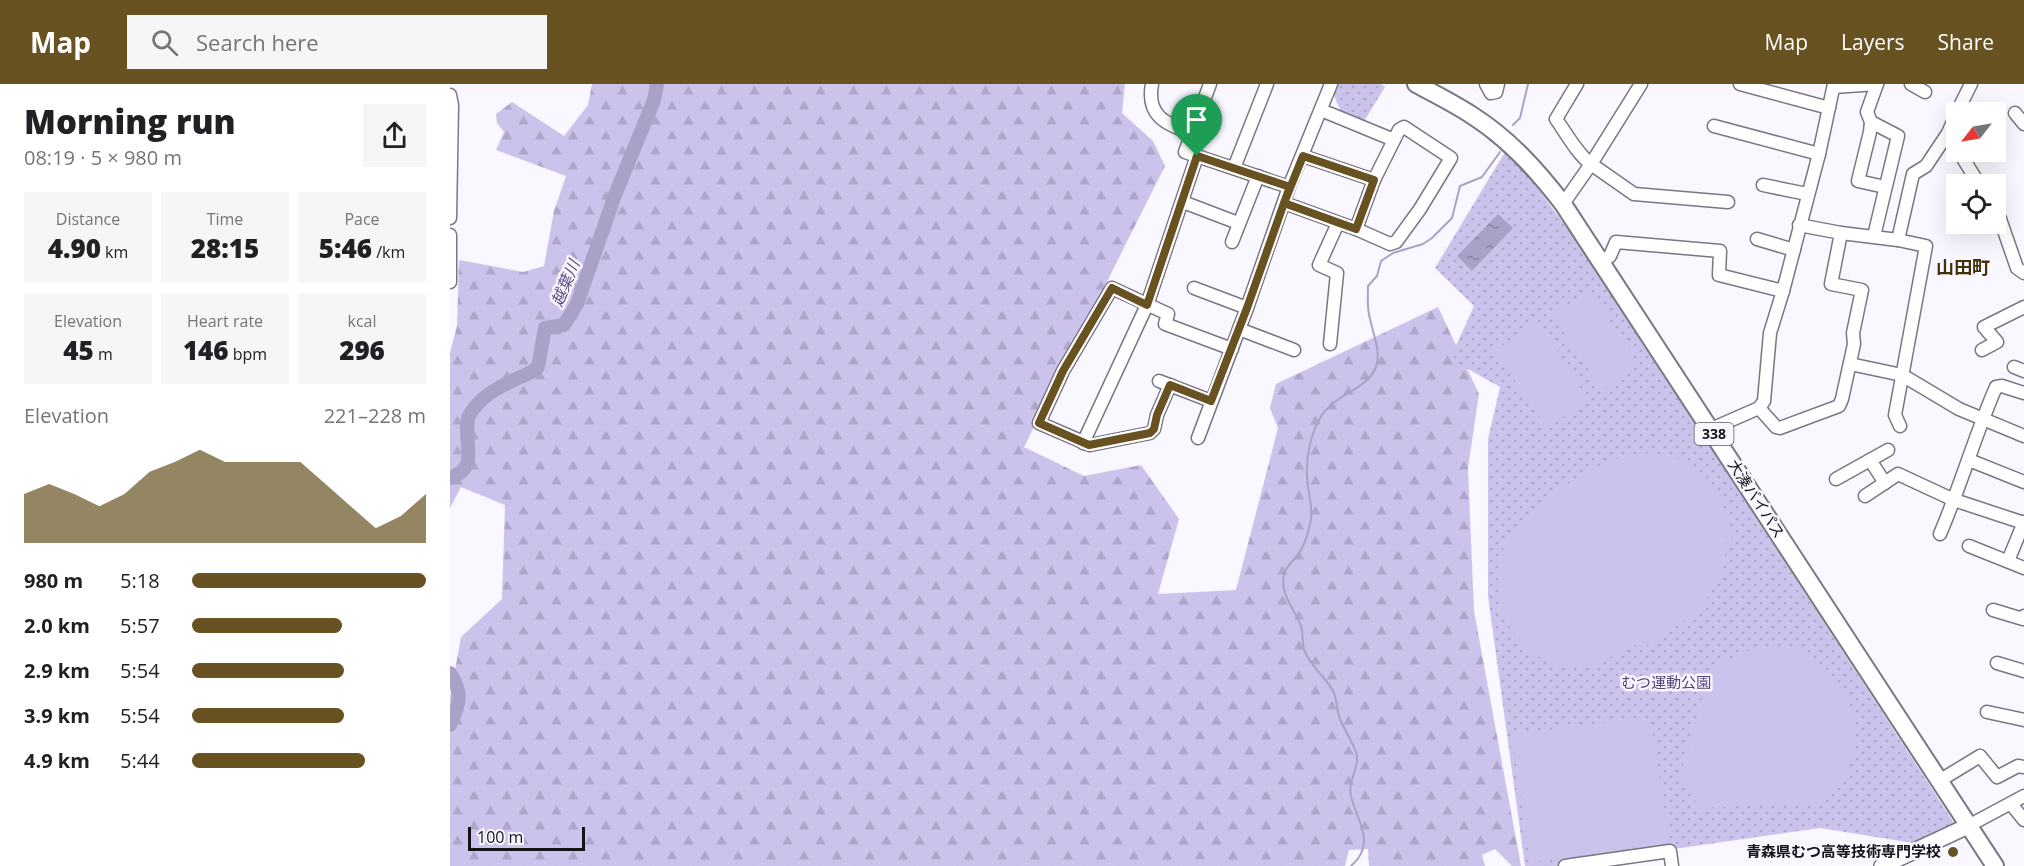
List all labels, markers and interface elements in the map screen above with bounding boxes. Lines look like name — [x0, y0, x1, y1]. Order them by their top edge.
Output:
search box — [127, 15, 547, 69]
text: Map — [30, 23, 91, 61]
icon: search — [148, 26, 181, 59]
text: Search here — [196, 27, 319, 57]
text: Map — [1765, 28, 1808, 56]
text: Layers — [1841, 28, 1905, 56]
text: Share — [1938, 28, 1994, 56]
pin — [1171, 94, 1222, 156]
text: Morning run — [24, 99, 236, 144]
north arrow — [1946, 102, 2006, 162]
map controls — [1946, 102, 2006, 234]
icon: arrive — [1180, 103, 1213, 136]
button: share — [363, 104, 426, 167]
text: 08:19 · 5 × 980 m — [24, 144, 182, 171]
button: locate — [1946, 174, 2006, 234]
text: Distance — [56, 208, 120, 230]
text: Time — [207, 208, 243, 230]
text: Pace — [344, 208, 380, 230]
text: 4.90 — [48, 230, 101, 266]
text: 28:15 — [191, 230, 259, 266]
text: 5:46 — [319, 230, 372, 266]
text: km — [101, 241, 128, 263]
text: /km — [372, 241, 405, 263]
water label: 越葉川 — [545, 255, 585, 309]
district label: 山田町 — [1936, 255, 1990, 279]
text: Elevation — [54, 310, 122, 332]
text: Heart rate — [187, 310, 263, 332]
text: kcal — [348, 310, 377, 332]
text: 45 — [63, 332, 94, 368]
text: 146 — [183, 332, 229, 368]
text: 296 — [339, 332, 385, 368]
text: m — [94, 343, 113, 365]
text: bpm — [229, 343, 267, 365]
text: Elevation — [24, 402, 109, 429]
text: 221–228 m — [324, 402, 426, 429]
road number: 338 — [1694, 423, 1734, 445]
street label: 大湊バイパス — [1724, 455, 1790, 542]
text: 980 m — [24, 567, 83, 594]
text: 5:18 — [120, 567, 160, 594]
text: 2.0 km — [24, 612, 90, 639]
text: 5:57 — [120, 612, 160, 639]
text: 2.9 km — [24, 657, 90, 684]
text: 5:54 — [120, 657, 160, 684]
park label: むつ運動公園 — [1621, 672, 1711, 692]
text: 3.9 km — [24, 702, 90, 729]
text: 5:54 — [120, 702, 160, 729]
text: 4.9 km — [24, 747, 90, 774]
text: 5:44 — [120, 747, 160, 774]
scale bar — [468, 824, 585, 852]
text: 100 m — [477, 826, 523, 848]
place label: 青森県むつ高等技術専門学校 — [1746, 841, 1941, 861]
marker: 青森県むつ高等技術専門学校 — [1946, 845, 1960, 859]

